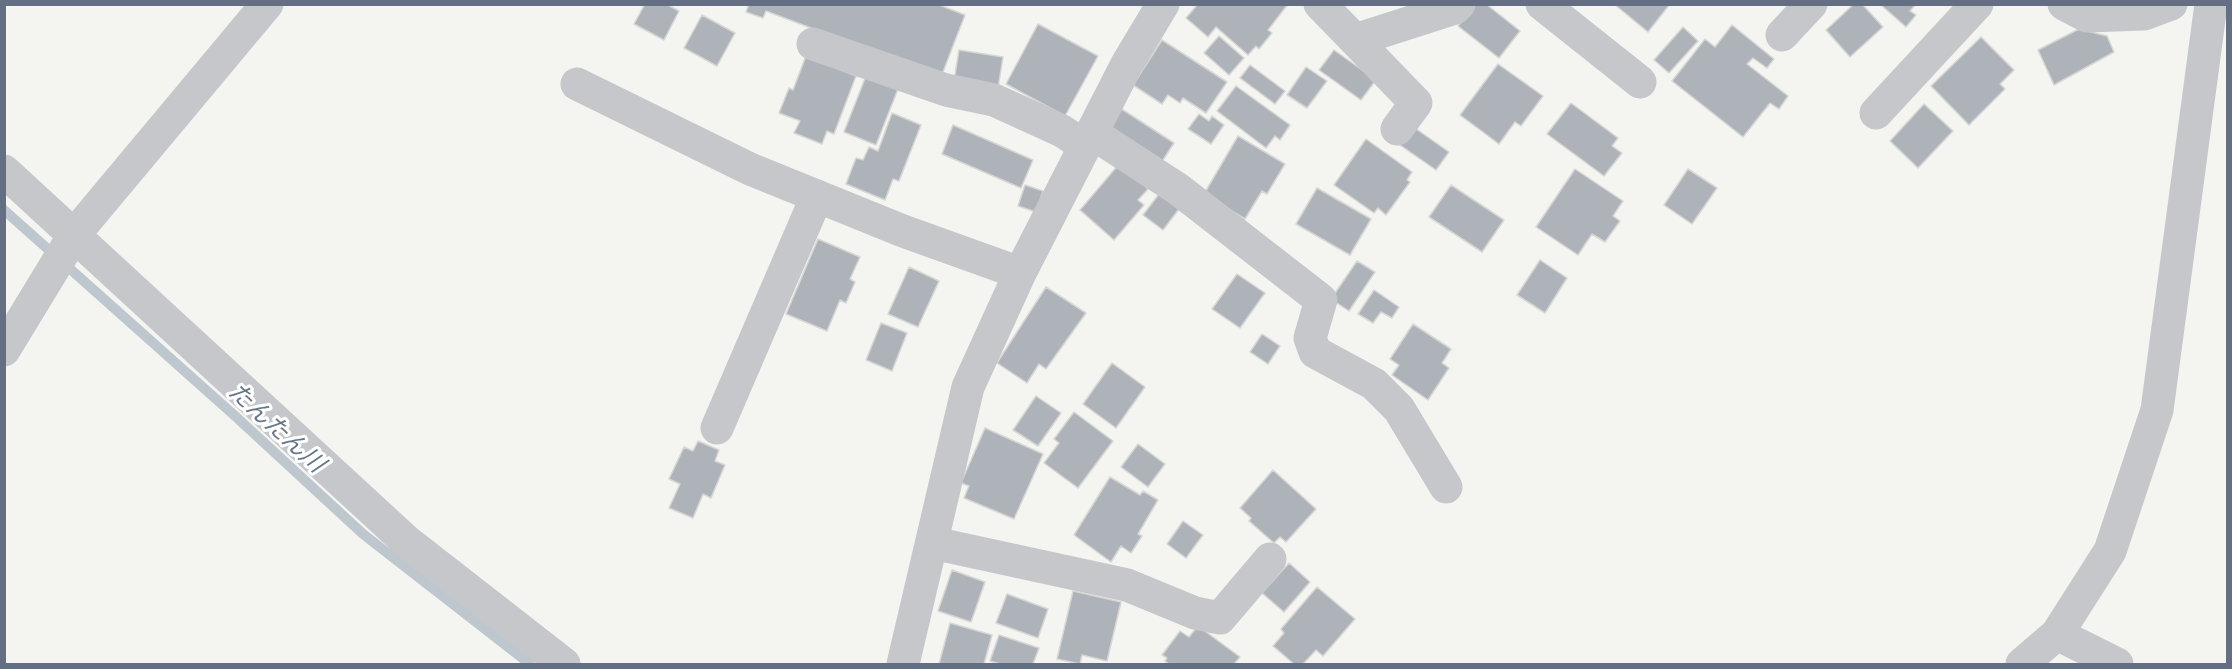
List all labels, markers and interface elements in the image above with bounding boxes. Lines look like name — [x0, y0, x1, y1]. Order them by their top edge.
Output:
water label: たんたん川 — [222, 377, 330, 479]

